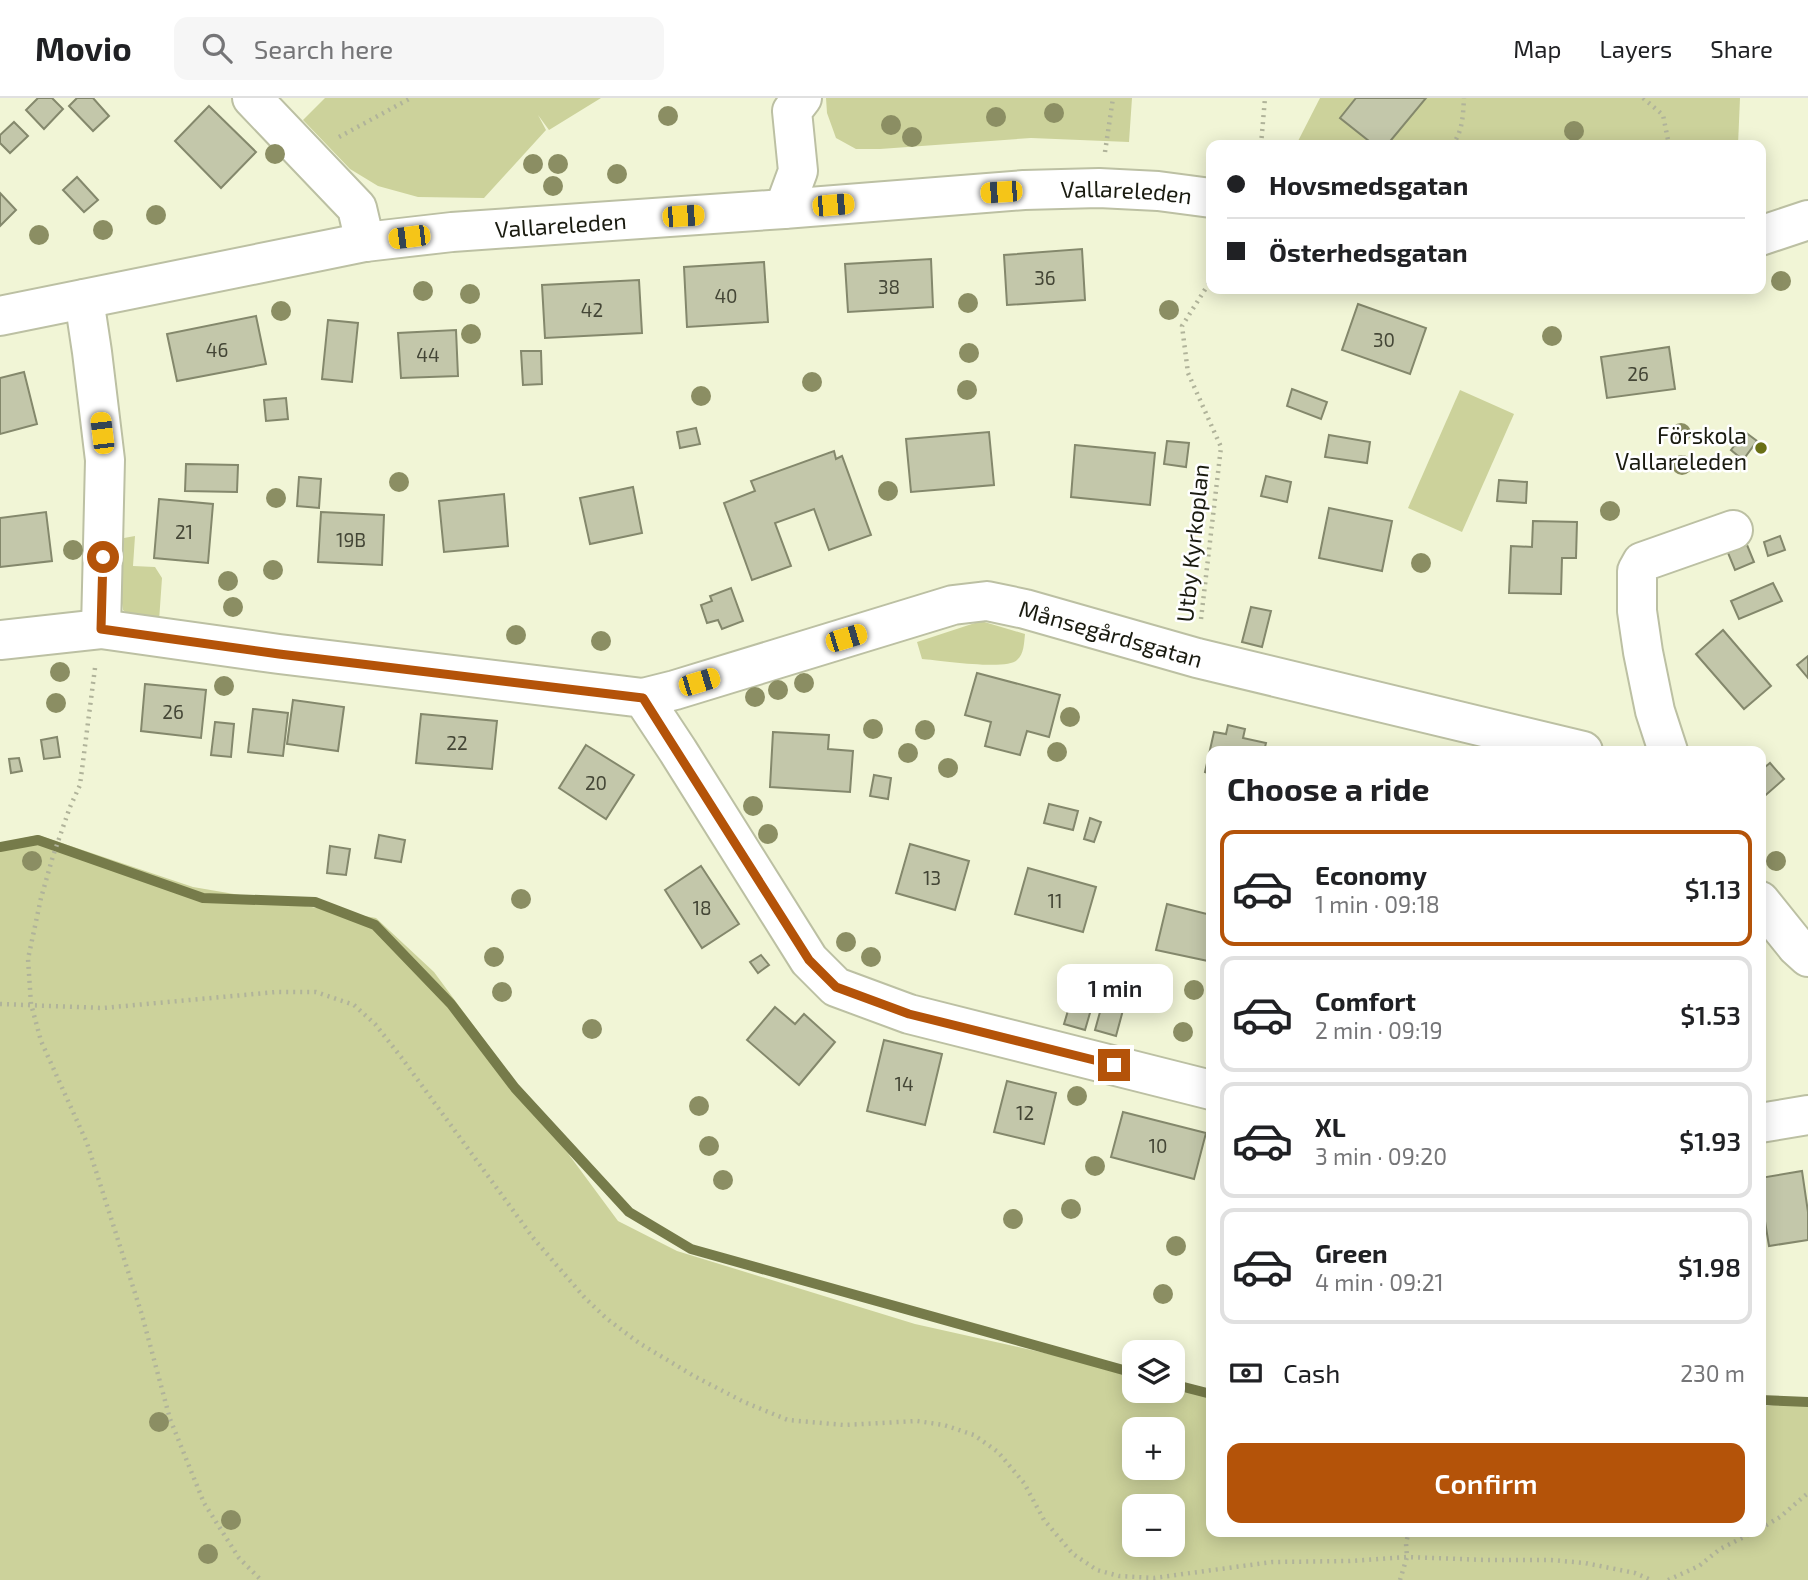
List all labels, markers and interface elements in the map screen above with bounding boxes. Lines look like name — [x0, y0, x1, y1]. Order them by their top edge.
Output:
search box — [174, 17, 664, 80]
text: Movio — [35, 28, 132, 68]
icon: search — [198, 29, 236, 67]
text: Search here — [254, 33, 393, 64]
text: Map — [1513, 34, 1561, 63]
text: Layers — [1599, 34, 1672, 63]
text: Share — [1710, 34, 1773, 63]
text: Hovsmedsgatan — [1269, 169, 1468, 200]
street label: Vallareleden — [1060, 174, 1194, 209]
car — [980, 180, 1023, 204]
car — [812, 193, 855, 217]
car — [662, 204, 705, 228]
street label: Vallareleden — [494, 206, 627, 243]
car — [387, 224, 432, 250]
text: Österhedsgatan — [1269, 236, 1468, 267]
house number: 36 — [1034, 266, 1056, 289]
house number: 38 — [878, 275, 900, 298]
house number: 40 — [714, 284, 738, 307]
house number: 42 — [581, 298, 603, 321]
house number: 30 — [1373, 328, 1395, 351]
house number: 46 — [206, 338, 228, 361]
house number: 44 — [416, 343, 440, 366]
house number: 26 — [1627, 362, 1649, 385]
car — [90, 411, 115, 455]
place label: Förskola Vallareleden — [1615, 421, 1747, 475]
marker: Förskola Vallareleden — [1753, 440, 1769, 456]
street label: Utby Kyrkoplan — [1170, 463, 1214, 623]
house number: 21 — [175, 520, 193, 543]
house number: 19B — [336, 528, 366, 551]
route start — [87, 541, 119, 573]
street label: Månsegårdsgatan — [1016, 594, 1206, 673]
car — [823, 622, 870, 654]
car — [676, 666, 723, 698]
house number: 26 — [162, 700, 184, 723]
house number: 22 — [446, 731, 468, 754]
text: Choose a ride — [1227, 769, 1430, 807]
house number: 20 — [585, 771, 607, 794]
icon: car — [1231, 857, 1294, 920]
text: Economy — [1315, 859, 1427, 890]
house number: 13 — [923, 866, 941, 889]
text: $1.13 — [1685, 873, 1741, 904]
house number: 11 — [1047, 889, 1063, 912]
text: 1 min · 09:18 — [1315, 890, 1440, 918]
house number: 18 — [692, 896, 712, 919]
callout: 1 min — [1056, 964, 1172, 1012]
text: 1 min — [1088, 974, 1142, 1002]
icon: car — [1231, 983, 1294, 1046]
text: Comfort — [1315, 985, 1416, 1016]
text: $1.53 — [1680, 999, 1741, 1030]
text: 2 min · 09:19 — [1315, 1016, 1443, 1044]
route end — [1098, 1049, 1130, 1081]
house number: 14 — [894, 1072, 914, 1095]
house number: 12 — [1016, 1101, 1034, 1124]
icon: car — [1231, 1109, 1294, 1172]
text: XL — [1315, 1111, 1346, 1142]
text: $1.93 — [1679, 1125, 1741, 1156]
house number: 10 — [1148, 1134, 1168, 1157]
text: 3 min · 09:20 — [1315, 1142, 1447, 1170]
icon: car — [1231, 1235, 1294, 1298]
text: Green — [1315, 1237, 1388, 1268]
text: $1.98 — [1678, 1251, 1741, 1282]
text: 4 min · 09:21 — [1315, 1268, 1444, 1296]
map controls — [1122, 1340, 1185, 1557]
button: layers — [1122, 1340, 1185, 1403]
icon: cash — [1227, 1354, 1265, 1392]
text: Cash — [1283, 1357, 1340, 1388]
text: 230 m — [1680, 1359, 1745, 1387]
button: + — [1122, 1417, 1185, 1480]
button: Confirm — [1227, 1443, 1745, 1523]
button: − — [1122, 1494, 1185, 1557]

